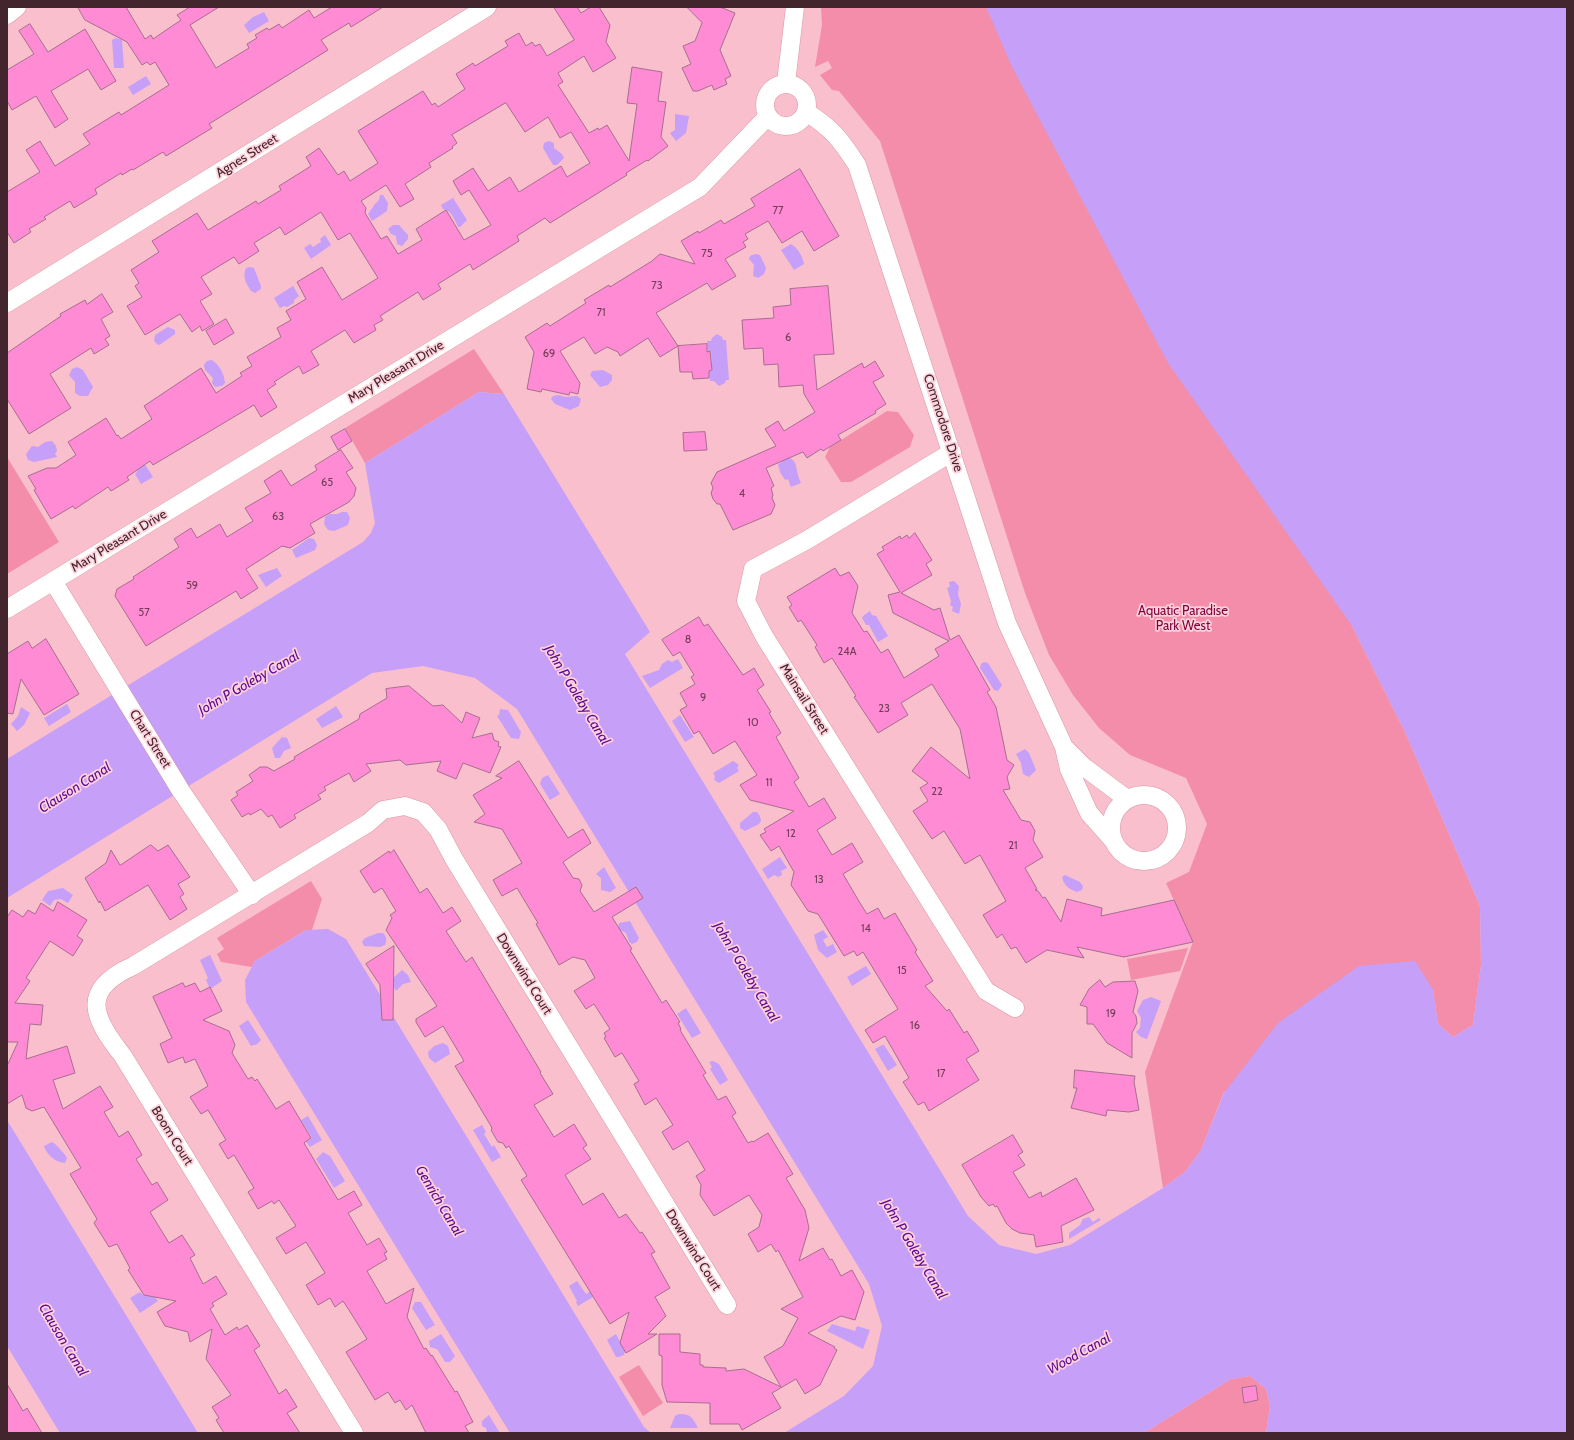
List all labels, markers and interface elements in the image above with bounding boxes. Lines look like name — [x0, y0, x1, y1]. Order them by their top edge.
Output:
street label: Agnes Street — [213, 131, 281, 181]
house number: 77 — [772, 204, 784, 218]
house number: 75 — [701, 247, 713, 261]
house number: 73 — [651, 279, 663, 293]
house number: 71 — [596, 306, 606, 320]
house number: 6 — [785, 331, 791, 345]
street label: Mary Pleasant Drive — [345, 337, 447, 407]
house number: 69 — [543, 347, 555, 361]
street label: Commodore Drive — [920, 372, 966, 474]
house number: 65 — [321, 476, 333, 490]
house number: 4 — [739, 487, 745, 501]
street label: Mary Pleasant Drive — [68, 506, 170, 576]
house number: 63 — [272, 510, 284, 524]
house number: 59 — [186, 579, 198, 593]
park label: Aquatic Paradise Park West — [1138, 603, 1228, 634]
house number: 57 — [138, 606, 150, 620]
house number: 8 — [685, 633, 691, 647]
water label: John P Goleby Canal — [541, 642, 613, 748]
house number: 24A — [838, 645, 856, 659]
water label: John P Goleby Canal — [196, 647, 302, 719]
street label: Mainsail Street — [776, 661, 832, 737]
house number: 9 — [700, 691, 706, 705]
house number: 23 — [878, 702, 890, 716]
street label: Chart Street — [126, 707, 174, 771]
house number: 10 — [747, 716, 759, 730]
water label: Clauson Canal — [36, 759, 114, 817]
house number: 11 — [765, 776, 773, 790]
house number: 22 — [931, 785, 943, 799]
house number: 12 — [786, 827, 796, 841]
house number: 21 — [1008, 839, 1018, 853]
house number: 13 — [814, 873, 824, 887]
water label: John P Goleby Canal — [710, 919, 782, 1025]
house number: 14 — [861, 922, 871, 936]
street label: Downwind Court — [493, 930, 555, 1018]
house number: 15 — [897, 964, 907, 978]
house number: 19 — [1106, 1007, 1116, 1021]
house number: 16 — [910, 1019, 920, 1033]
house number: 17 — [936, 1067, 946, 1081]
street label: Boom Court — [148, 1104, 196, 1168]
water label: Genrich Canal — [411, 1163, 467, 1239]
water label: John P Goleby Canal — [878, 1196, 950, 1302]
street label: Downwind Court — [662, 1206, 724, 1294]
water label: Clauson Canal — [35, 1301, 91, 1379]
water label: Wood Canal — [1044, 1330, 1114, 1378]

